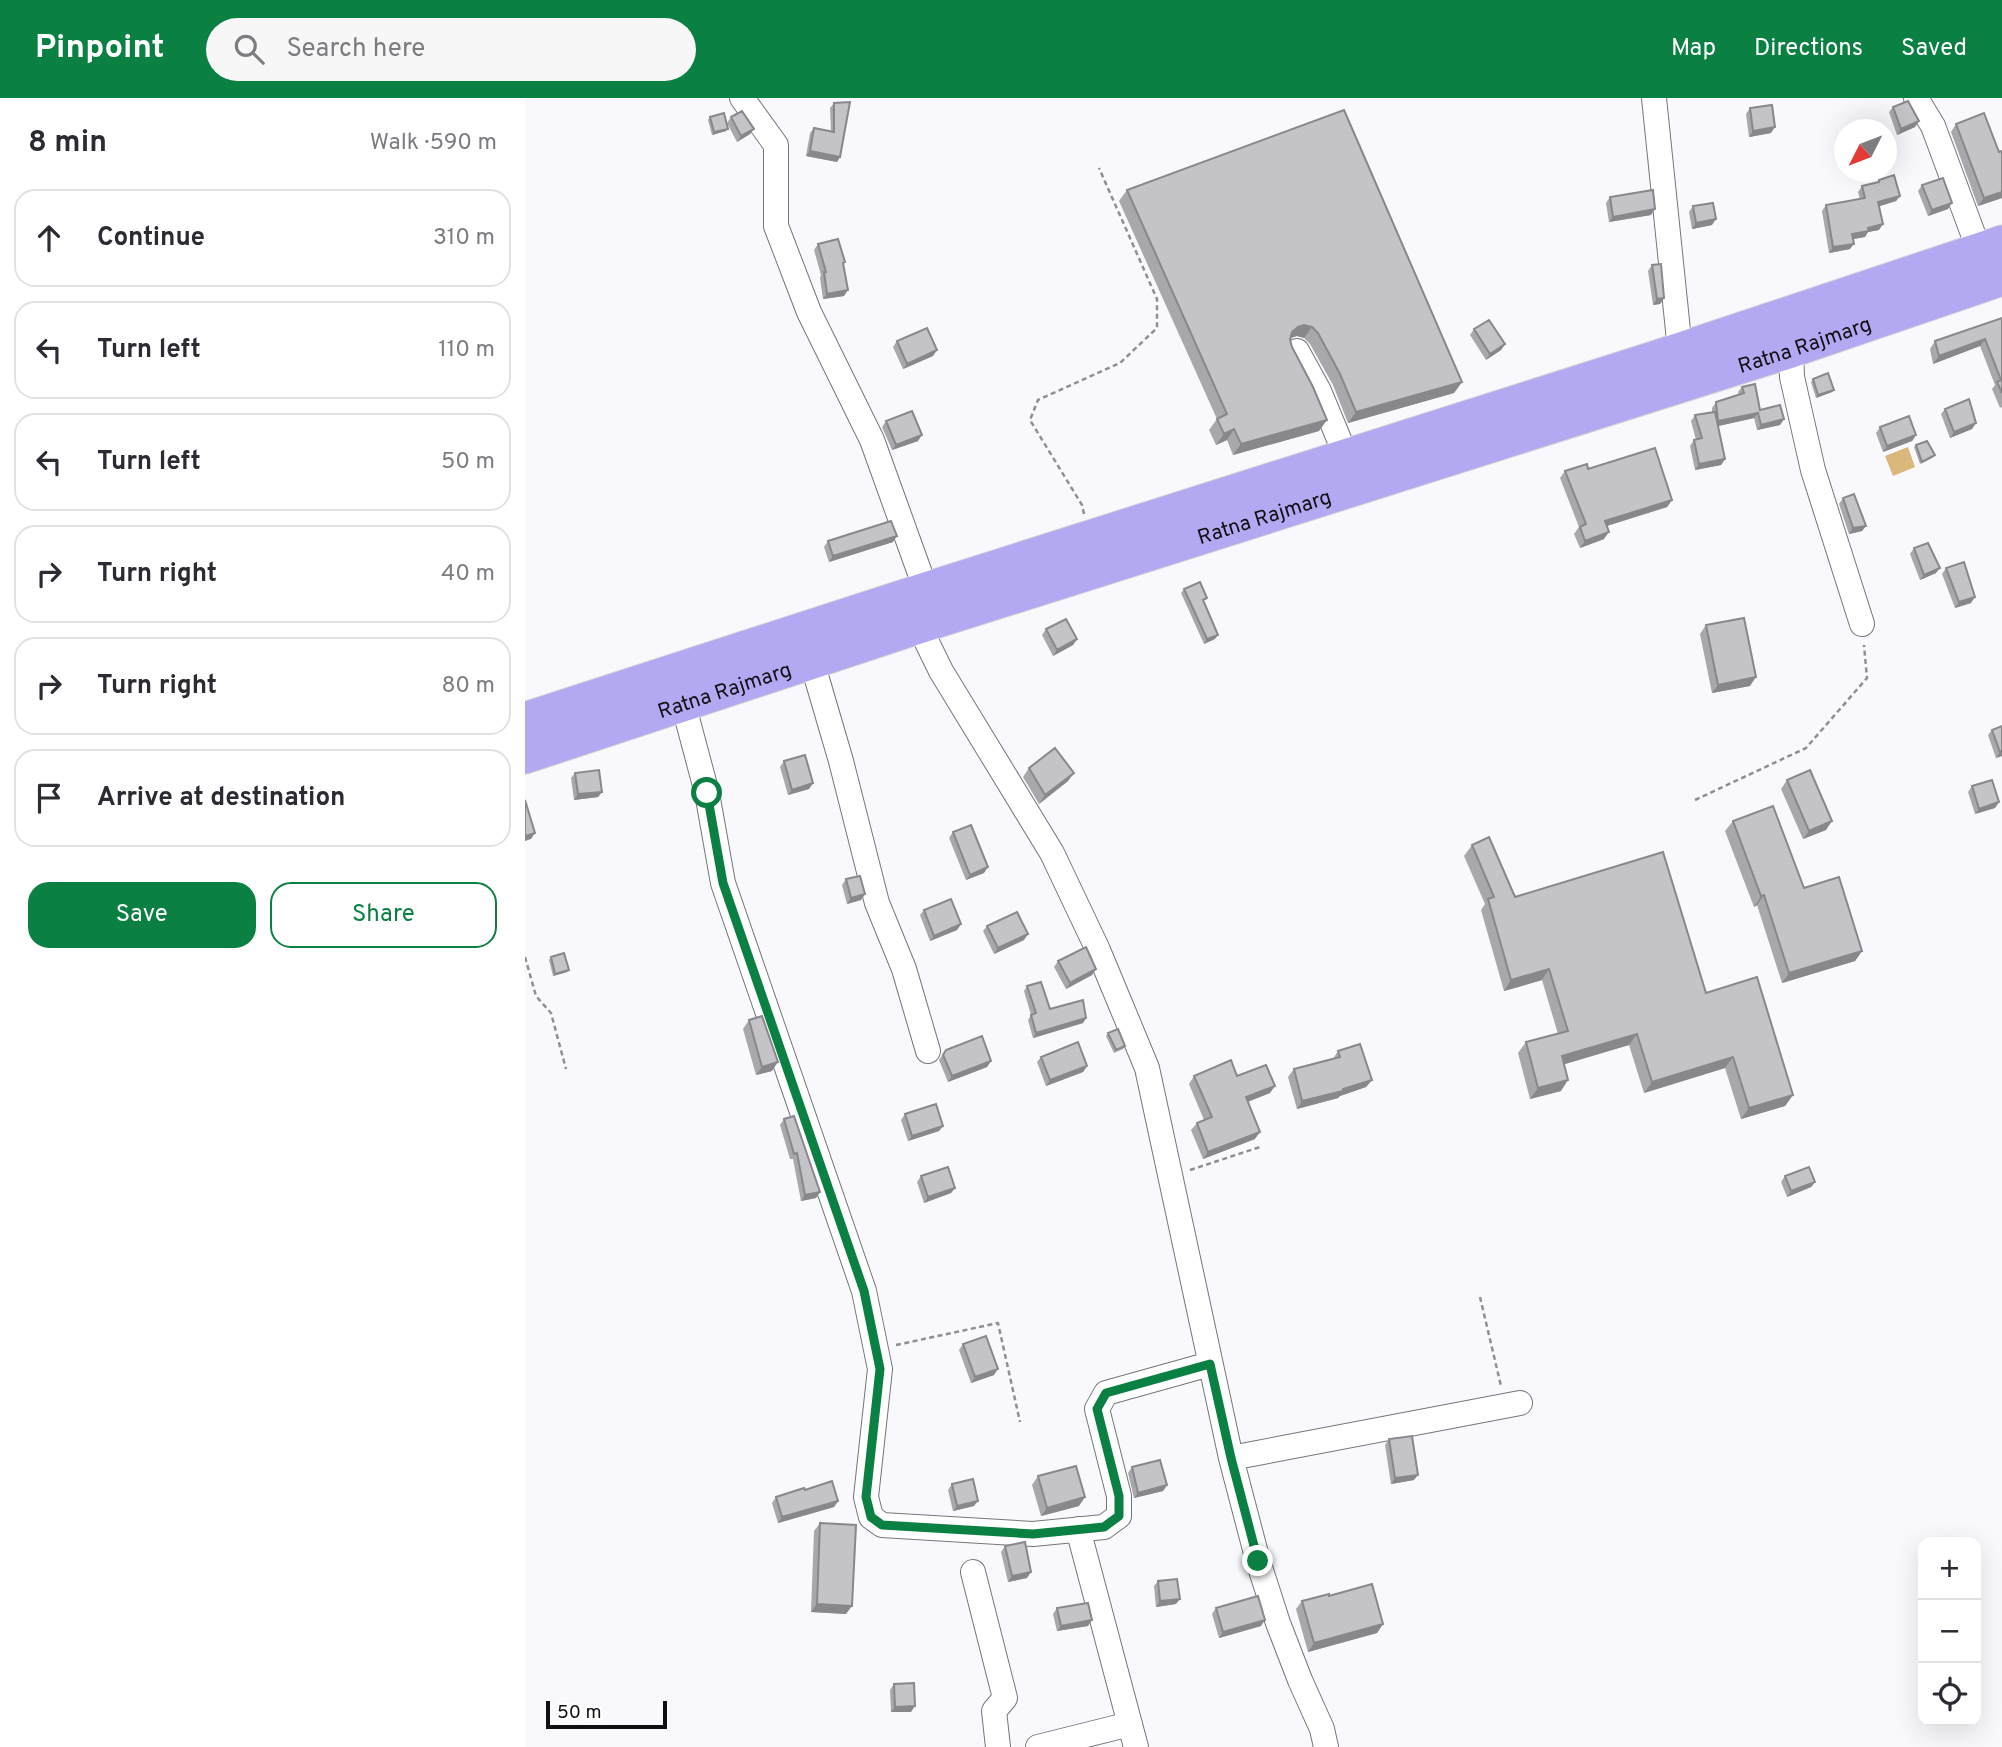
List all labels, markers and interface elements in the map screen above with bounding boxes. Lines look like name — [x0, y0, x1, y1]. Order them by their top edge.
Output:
search box — [206, 18, 696, 81]
text: Pinpoint — [35, 28, 164, 70]
icon: search — [230, 30, 268, 68]
text: Search here — [286, 33, 425, 66]
text: Map — [1671, 34, 1716, 64]
text: Directions — [1754, 34, 1863, 64]
text: Saved — [1901, 34, 1967, 64]
north arrow — [1834, 119, 1897, 182]
text: 8 min — [28, 125, 107, 162]
text: Walk · 590 m — [370, 129, 497, 158]
icon: ahead — [30, 219, 68, 257]
text: Continue — [97, 222, 205, 255]
text: 310 m — [433, 224, 495, 253]
street label: Ratna Rajmarg — [1735, 312, 1875, 381]
icon: left — [30, 331, 68, 369]
text: Turn left — [97, 334, 201, 367]
text: 110 m — [438, 336, 495, 365]
icon: left — [30, 443, 68, 481]
text: Turn left — [97, 446, 201, 479]
text: 50 m — [441, 448, 495, 477]
street label: Ratna Rajmarg — [1194, 484, 1335, 552]
icon: right — [30, 555, 68, 593]
text: Turn right — [97, 558, 217, 591]
text: 40 m — [441, 560, 495, 589]
street label: Ratna Rajmarg — [655, 657, 795, 726]
icon: right — [30, 667, 68, 705]
text: Turn right — [97, 670, 217, 703]
text: 80 m — [442, 672, 495, 701]
route start — [691, 777, 722, 808]
icon: arrive — [30, 779, 68, 817]
text: Arrive at destination — [97, 782, 345, 815]
button: Save — [28, 882, 256, 948]
button: Share — [270, 882, 497, 948]
map controls — [1918, 1537, 1981, 1726]
button: + — [1918, 1537, 1981, 1600]
route end — [1242, 1545, 1273, 1576]
button: − — [1918, 1600, 1981, 1663]
button: locate — [1918, 1663, 1981, 1726]
scale bar — [546, 1698, 667, 1730]
text: 50 m — [557, 1701, 602, 1725]

